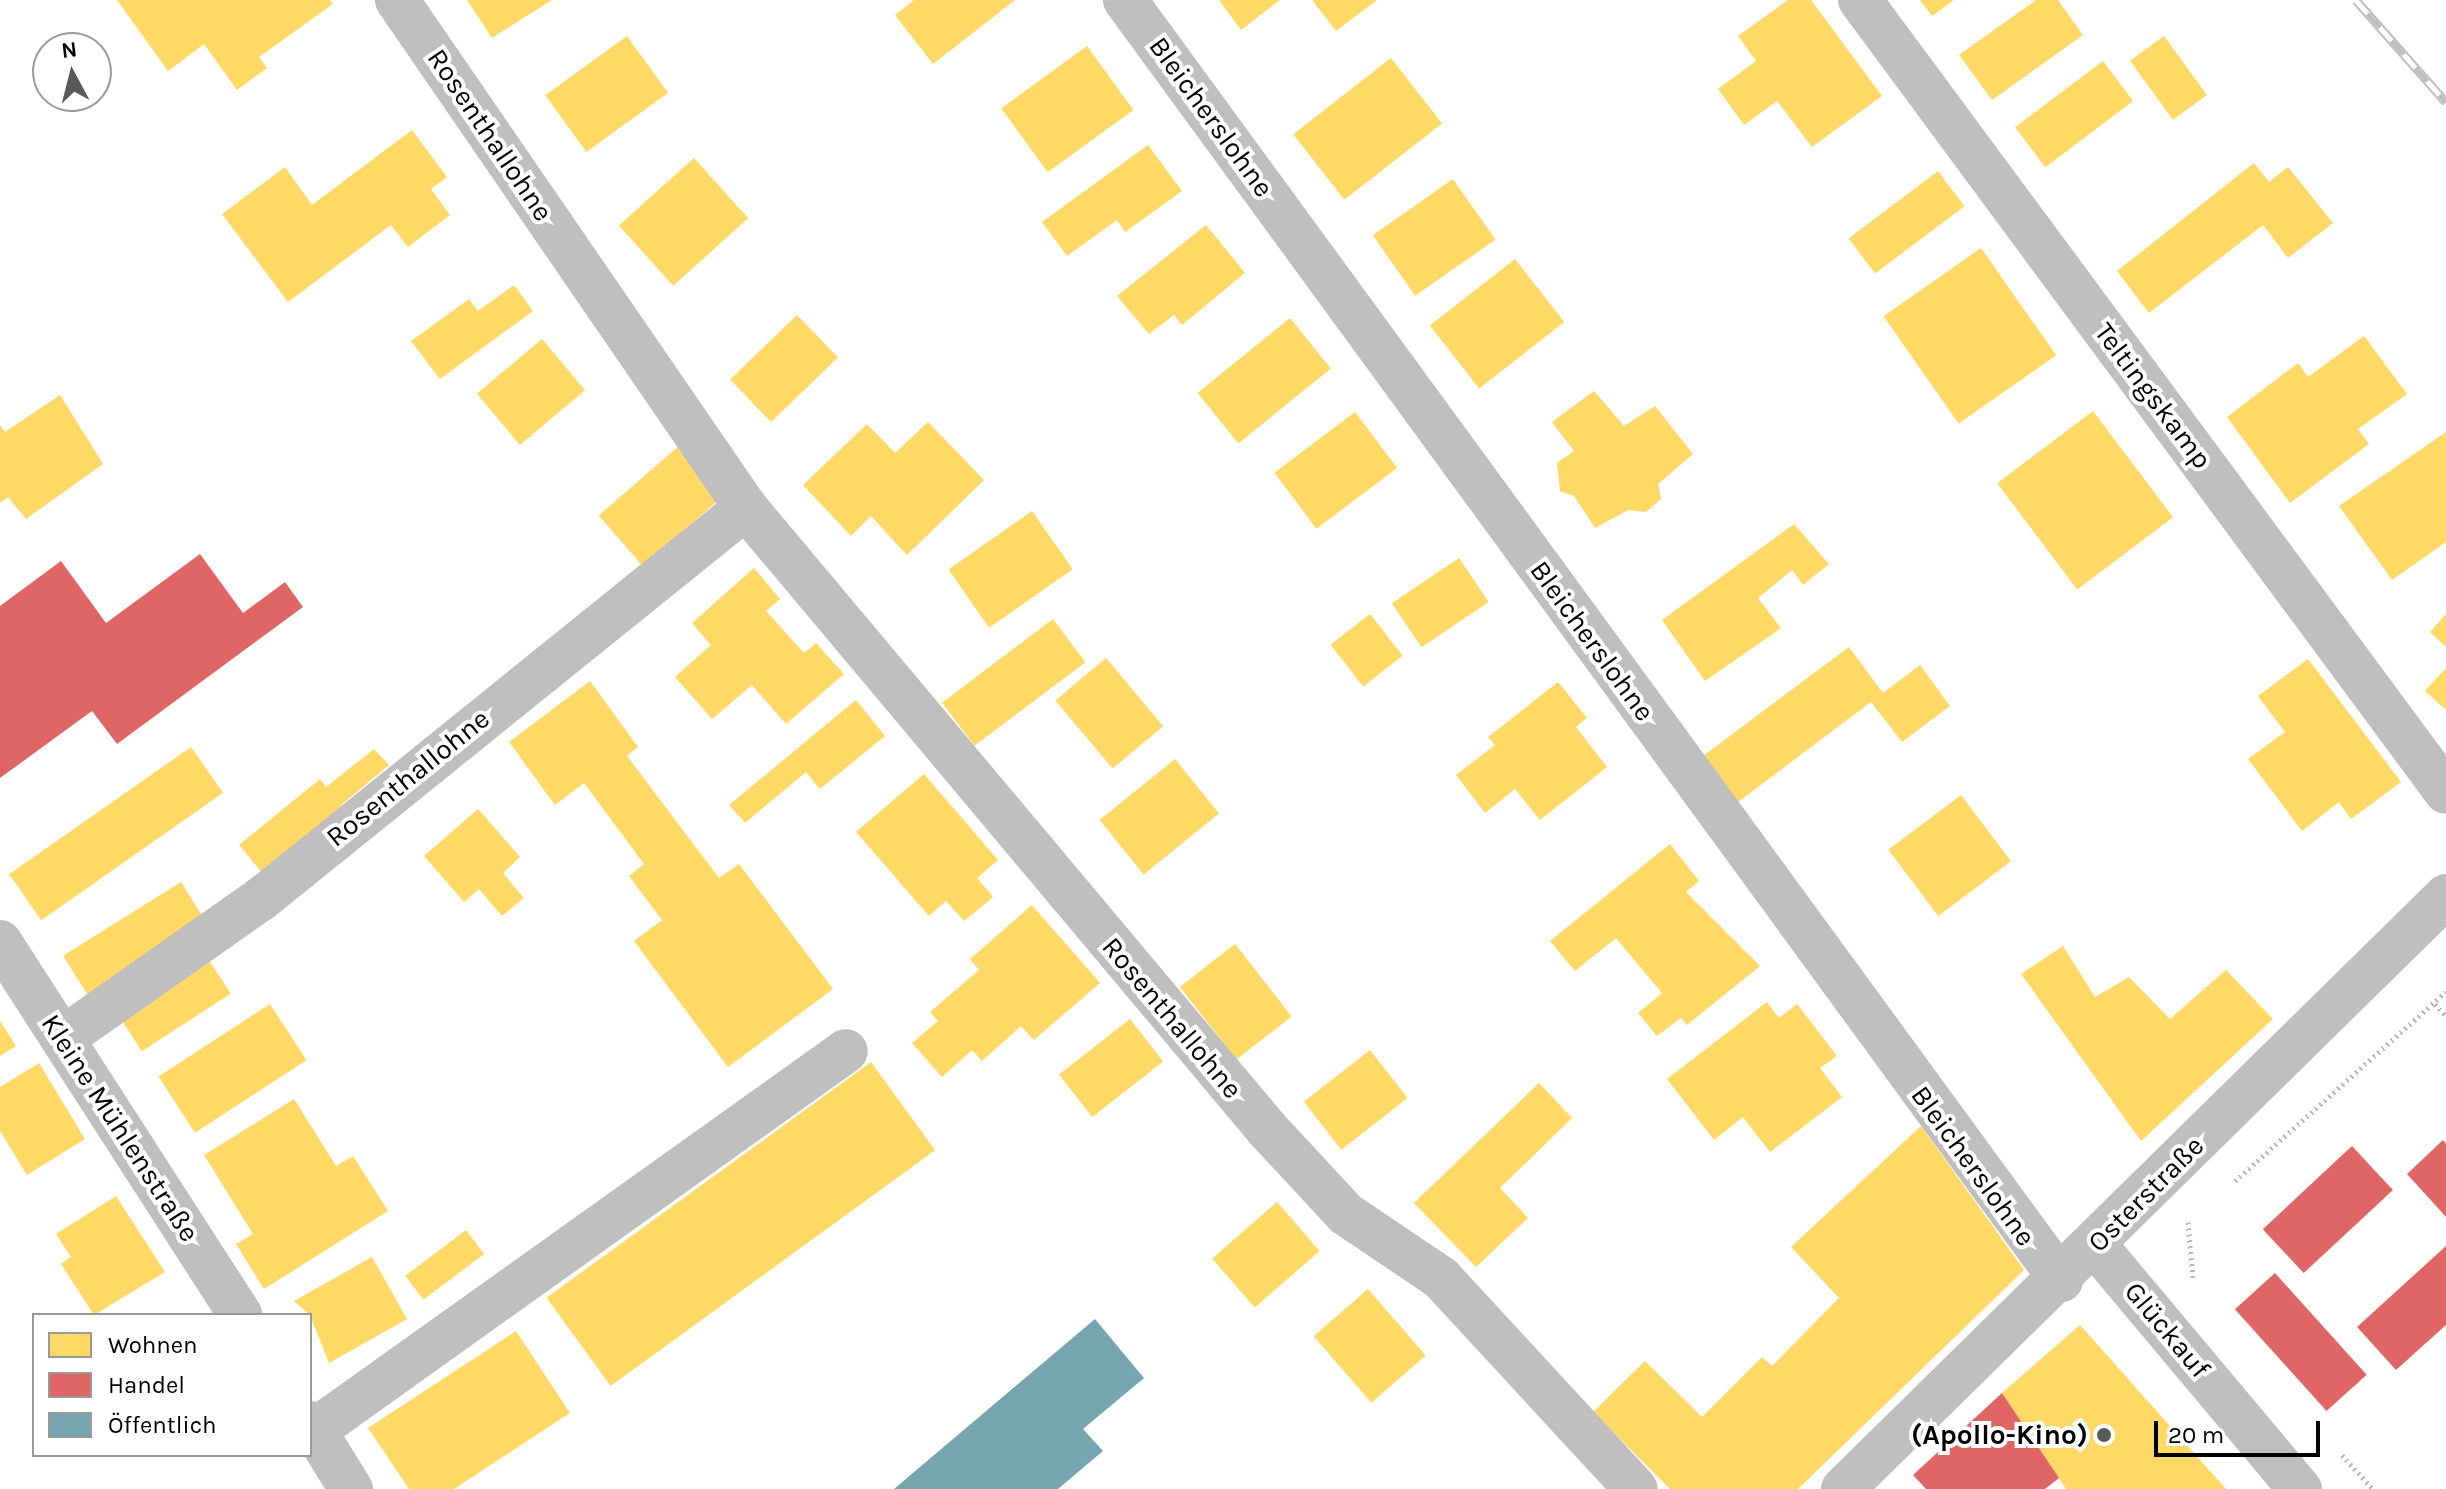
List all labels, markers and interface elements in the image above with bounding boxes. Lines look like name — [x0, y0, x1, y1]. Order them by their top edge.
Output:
street label: Bleicherslohne — [1142, 30, 1280, 204]
north arrow — [32, 32, 112, 112]
text: N — [60, 36, 79, 64]
street label: Rosenthallohne — [420, 43, 560, 227]
street label: Teltingskamp — [2087, 316, 2219, 476]
street label: Bleicherslohne — [1523, 554, 1661, 728]
street label: Rosenthallohne — [320, 702, 496, 854]
street label: Rosenthallohne — [1095, 930, 1249, 1106]
street label: Kleine Mühlenstraße — [34, 1008, 206, 1248]
street label: Bleicherslohne — [1904, 1079, 2042, 1253]
street label: Osterstraße — [2081, 1129, 2211, 1259]
street label: Glückauf — [2117, 1275, 2217, 1385]
legend — [32, 1313, 312, 1457]
text: Wohnen — [108, 1331, 198, 1359]
text: Handel — [108, 1371, 185, 1399]
scale bar — [2158, 1405, 2324, 1455]
text: Öffentlich — [108, 1411, 217, 1439]
place label: (Apollo-Kino) — [1911, 1418, 2088, 1452]
text: 20 m — [2168, 1421, 2224, 1449]
marker: (Apollo-Kino) — [2095, 1426, 2113, 1444]

